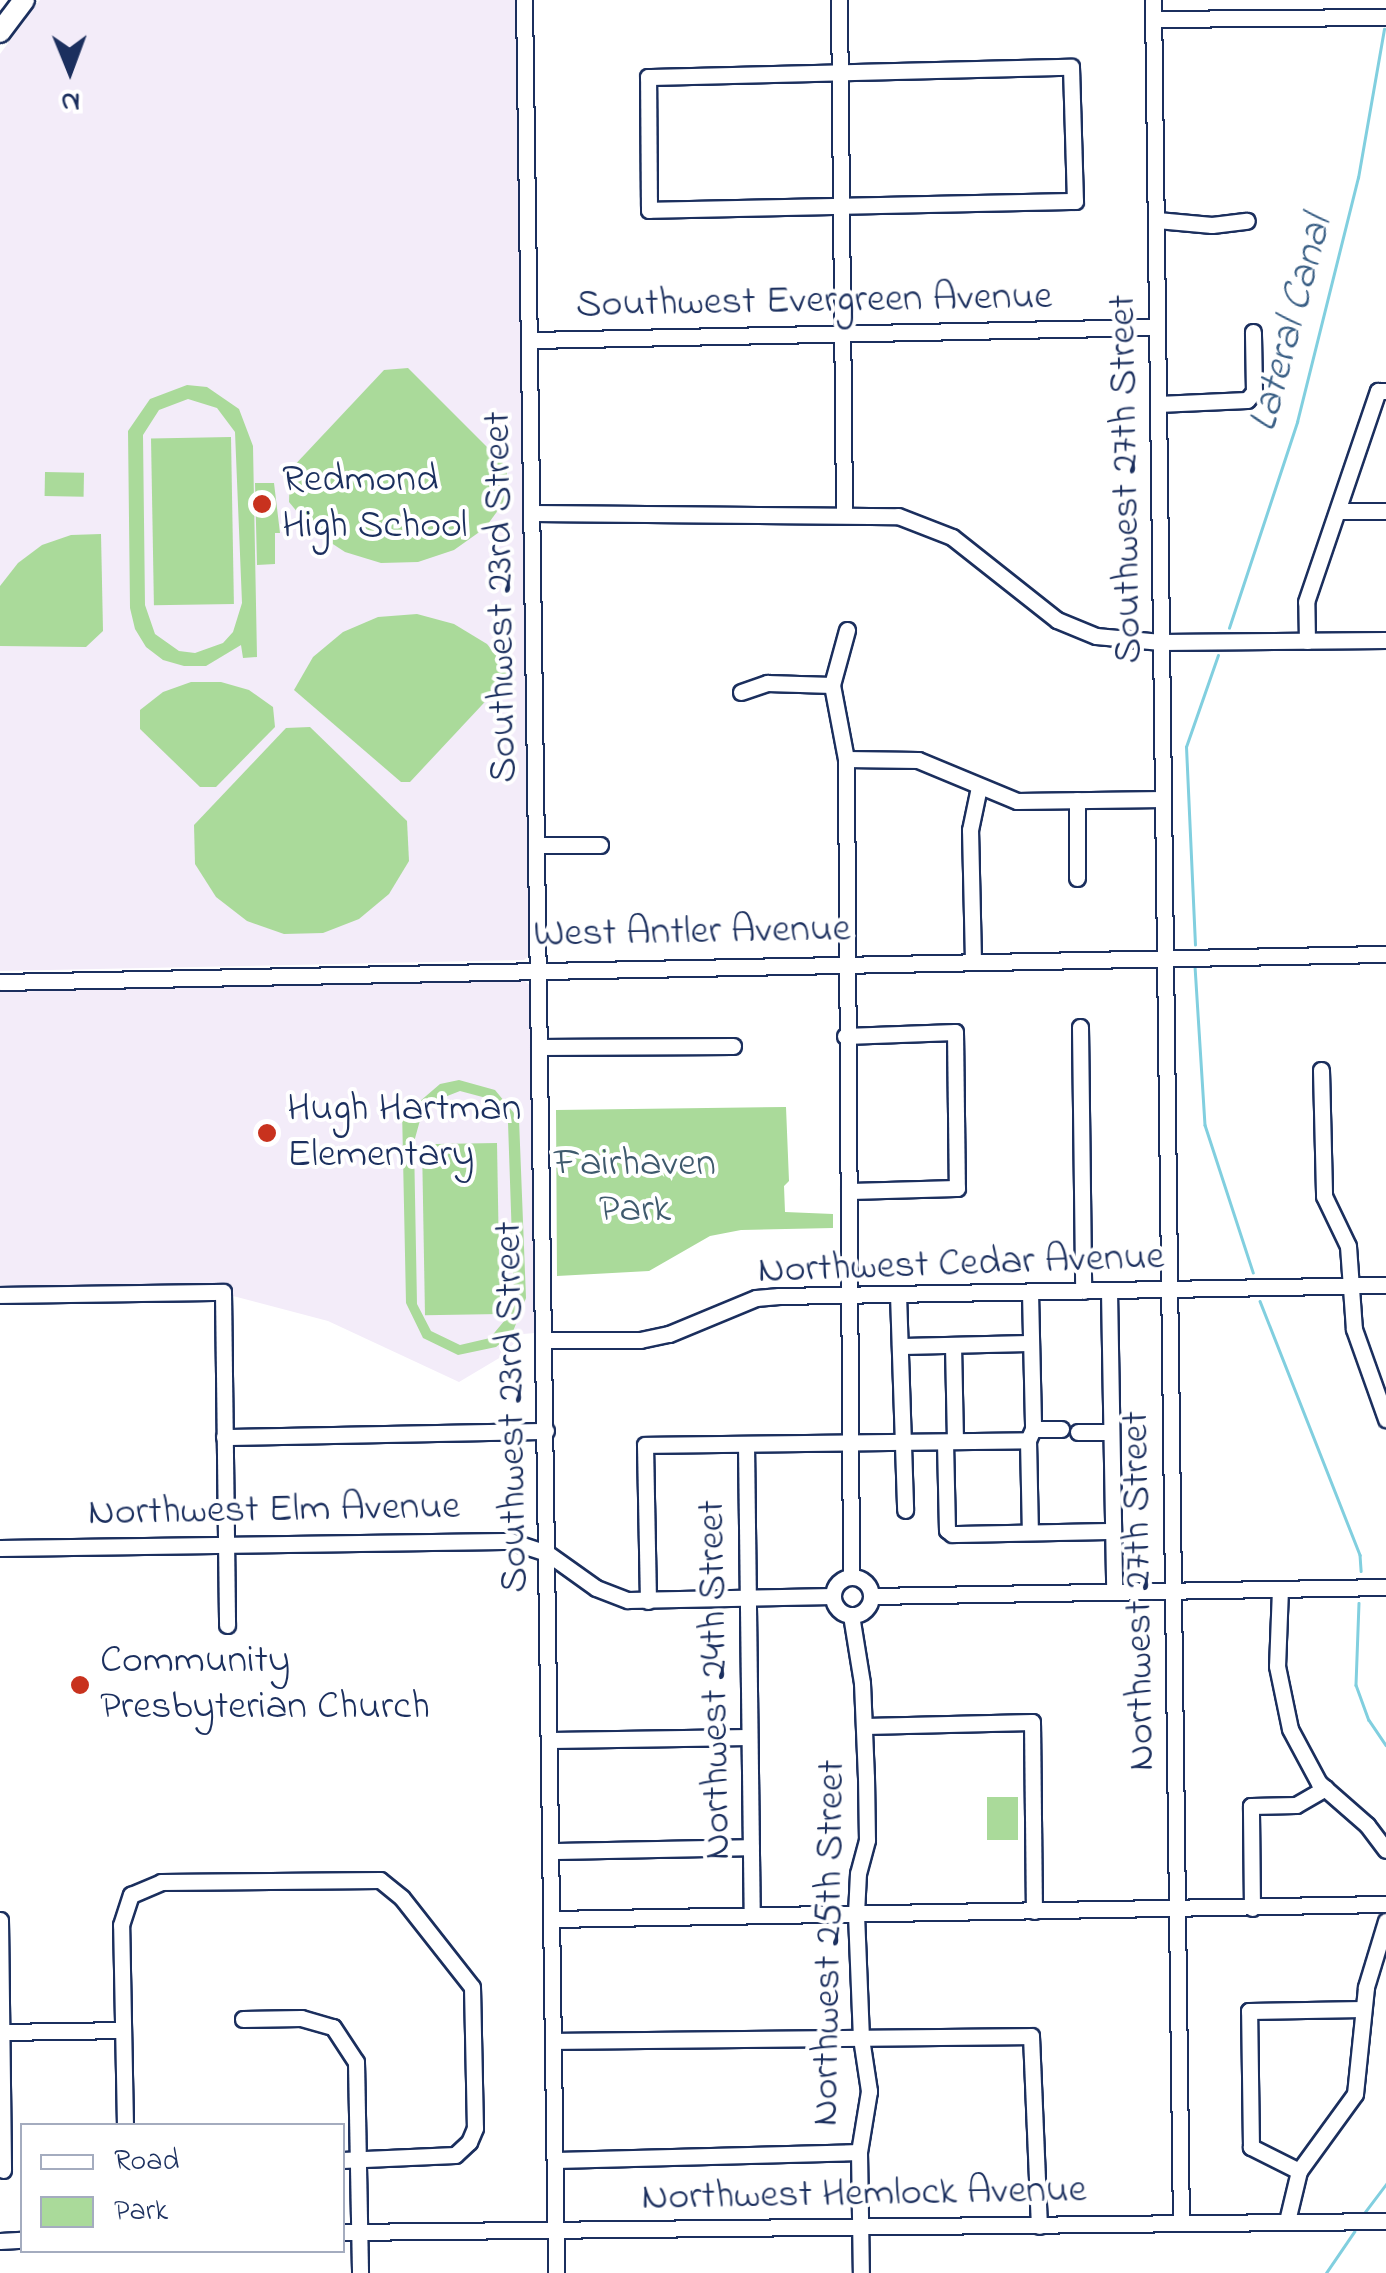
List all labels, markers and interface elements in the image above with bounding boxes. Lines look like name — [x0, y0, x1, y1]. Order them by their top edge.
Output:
north arrow — [20, 20, 120, 120]
text: N — [61, 80, 80, 121]
water label: Lateral Canal — [1239, 211, 1345, 437]
street label: Southwest Evergreen Avenue — [575, 274, 1053, 330]
street label: Southwest 27th Street — [1100, 294, 1154, 664]
street label: Southwest 23rd Street — [475, 411, 529, 783]
place label: Redmond High School — [282, 457, 467, 551]
marker: Redmond High School — [251, 493, 273, 515]
street label: West Antler Avenue — [533, 906, 851, 960]
place label: Hugh Hartman Elementary — [287, 1086, 521, 1180]
marker: Hugh Hartman Elementary — [256, 1122, 278, 1144]
park label: Fairhaven Park — [554, 1141, 716, 1235]
street label: Southwest 23rd Street — [486, 1221, 540, 1593]
street label: Northwest Cedar Avenue — [757, 1234, 1165, 1296]
street label: Northwest 27th Street — [1113, 1411, 1167, 1771]
street label: Northwest Elm Avenue — [88, 1484, 460, 1538]
street label: Northwest 24th Street — [689, 1500, 743, 1860]
place label: Community Presbyterian Church — [100, 1638, 430, 1732]
marker: Community Presbyterian Church — [69, 1674, 91, 1696]
street label: Northwest 25th Street — [803, 1759, 857, 2127]
legend — [20, 2123, 345, 2253]
text: Road — [114, 2140, 179, 2184]
street label: Northwest Hemlock Avenue — [641, 2167, 1087, 2223]
text: Park — [114, 2190, 168, 2234]

